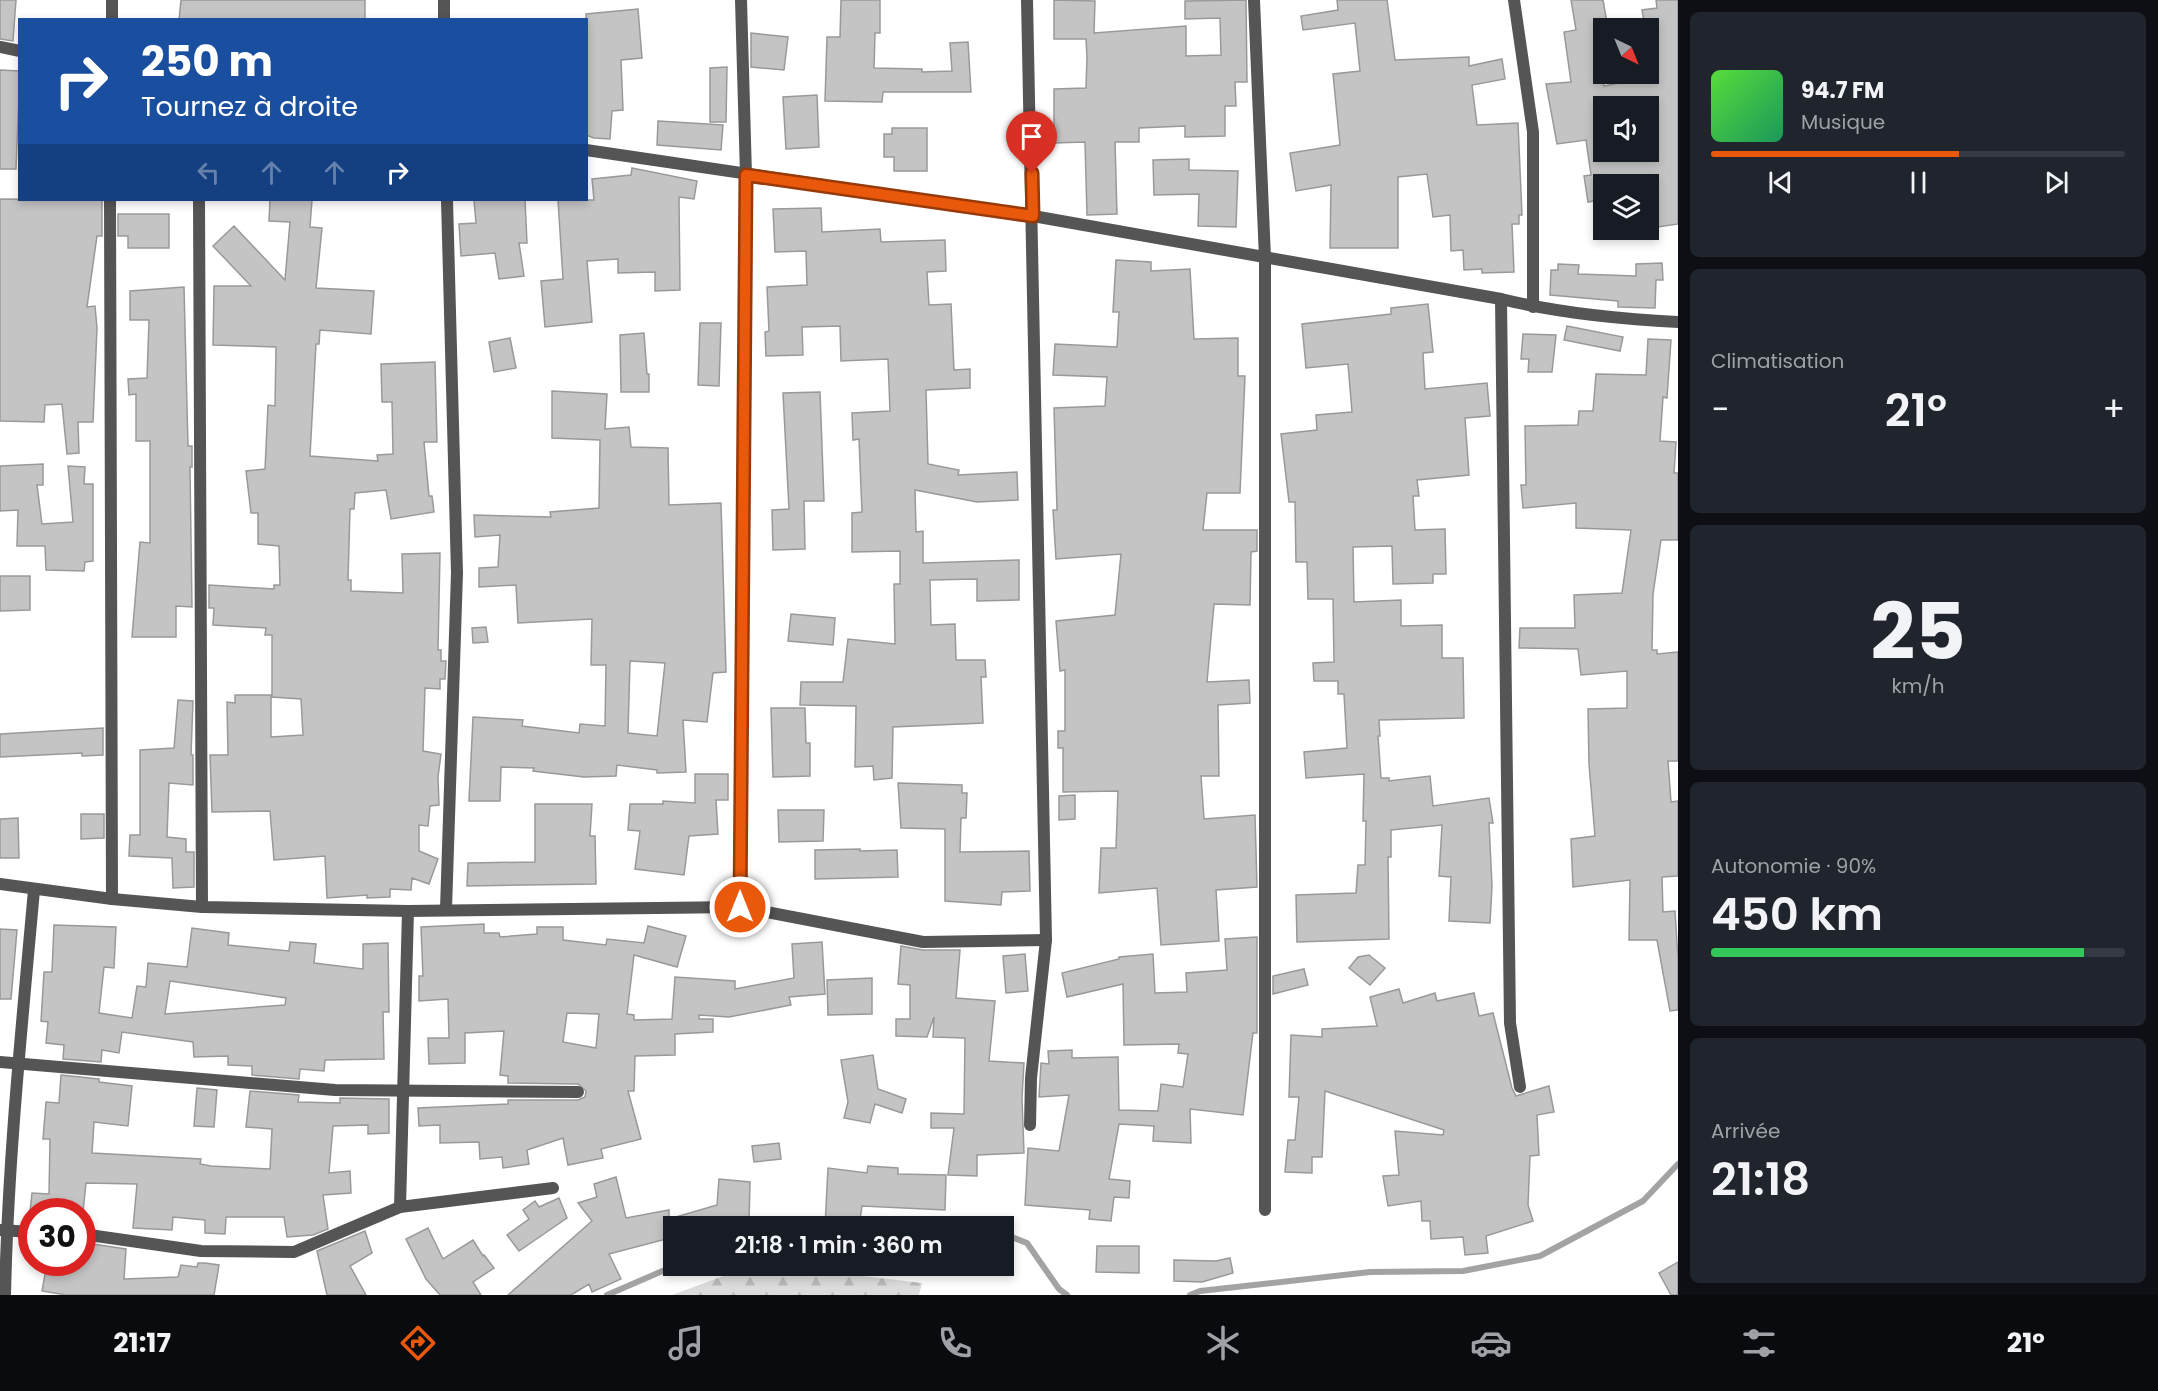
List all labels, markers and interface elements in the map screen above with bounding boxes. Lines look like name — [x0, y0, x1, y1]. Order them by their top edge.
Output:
north arrow — [1593, 18, 1659, 84]
map controls — [1593, 18, 1659, 240]
text: 250 m — [141, 32, 273, 91]
icon: right — [42, 42, 120, 120]
text: 94.7 FM — [1801, 75, 1884, 106]
text: Tournez à droite — [141, 88, 358, 125]
button: sound — [1593, 96, 1659, 162]
text: Musique — [1801, 108, 1885, 136]
pin — [1006, 111, 1057, 173]
icon: arrive — [1015, 120, 1048, 153]
icon: left — [192, 156, 225, 189]
icon: ahead — [255, 156, 288, 189]
icon: ahead — [318, 156, 351, 189]
icon: right — [381, 156, 414, 189]
icon: previous — [1764, 166, 1797, 199]
icon: pause — [1902, 166, 1935, 199]
icon: next — [2040, 166, 2073, 199]
button: layers — [1593, 174, 1659, 240]
text: Climatisation — [1711, 347, 1844, 375]
text: 21° — [1885, 379, 1947, 442]
text: − — [1711, 386, 1729, 433]
text: + — [2102, 386, 2125, 433]
text: 25 — [1870, 577, 1966, 686]
text: km/h — [1891, 672, 1945, 700]
text: Autonomie · 90% — [1711, 852, 1876, 880]
position arrow — [708, 875, 772, 939]
text: 450 km — [1711, 883, 1883, 946]
text: Arrivée — [1711, 1117, 1780, 1145]
text: 21:18 — [1711, 1148, 1810, 1211]
speed limit sign: 30 — [18, 1198, 96, 1276]
text: 21:18 · 1 min · 360 m — [735, 1230, 943, 1261]
icon: directions — [397, 1322, 439, 1364]
icon: music — [665, 1322, 707, 1364]
icon: phone — [934, 1322, 976, 1364]
icon: climate — [1202, 1322, 1244, 1364]
icon: car — [1470, 1322, 1512, 1364]
icon: filters — [1738, 1322, 1780, 1364]
text: 21:17 — [113, 1324, 171, 1361]
text: 21° — [2007, 1324, 2045, 1361]

